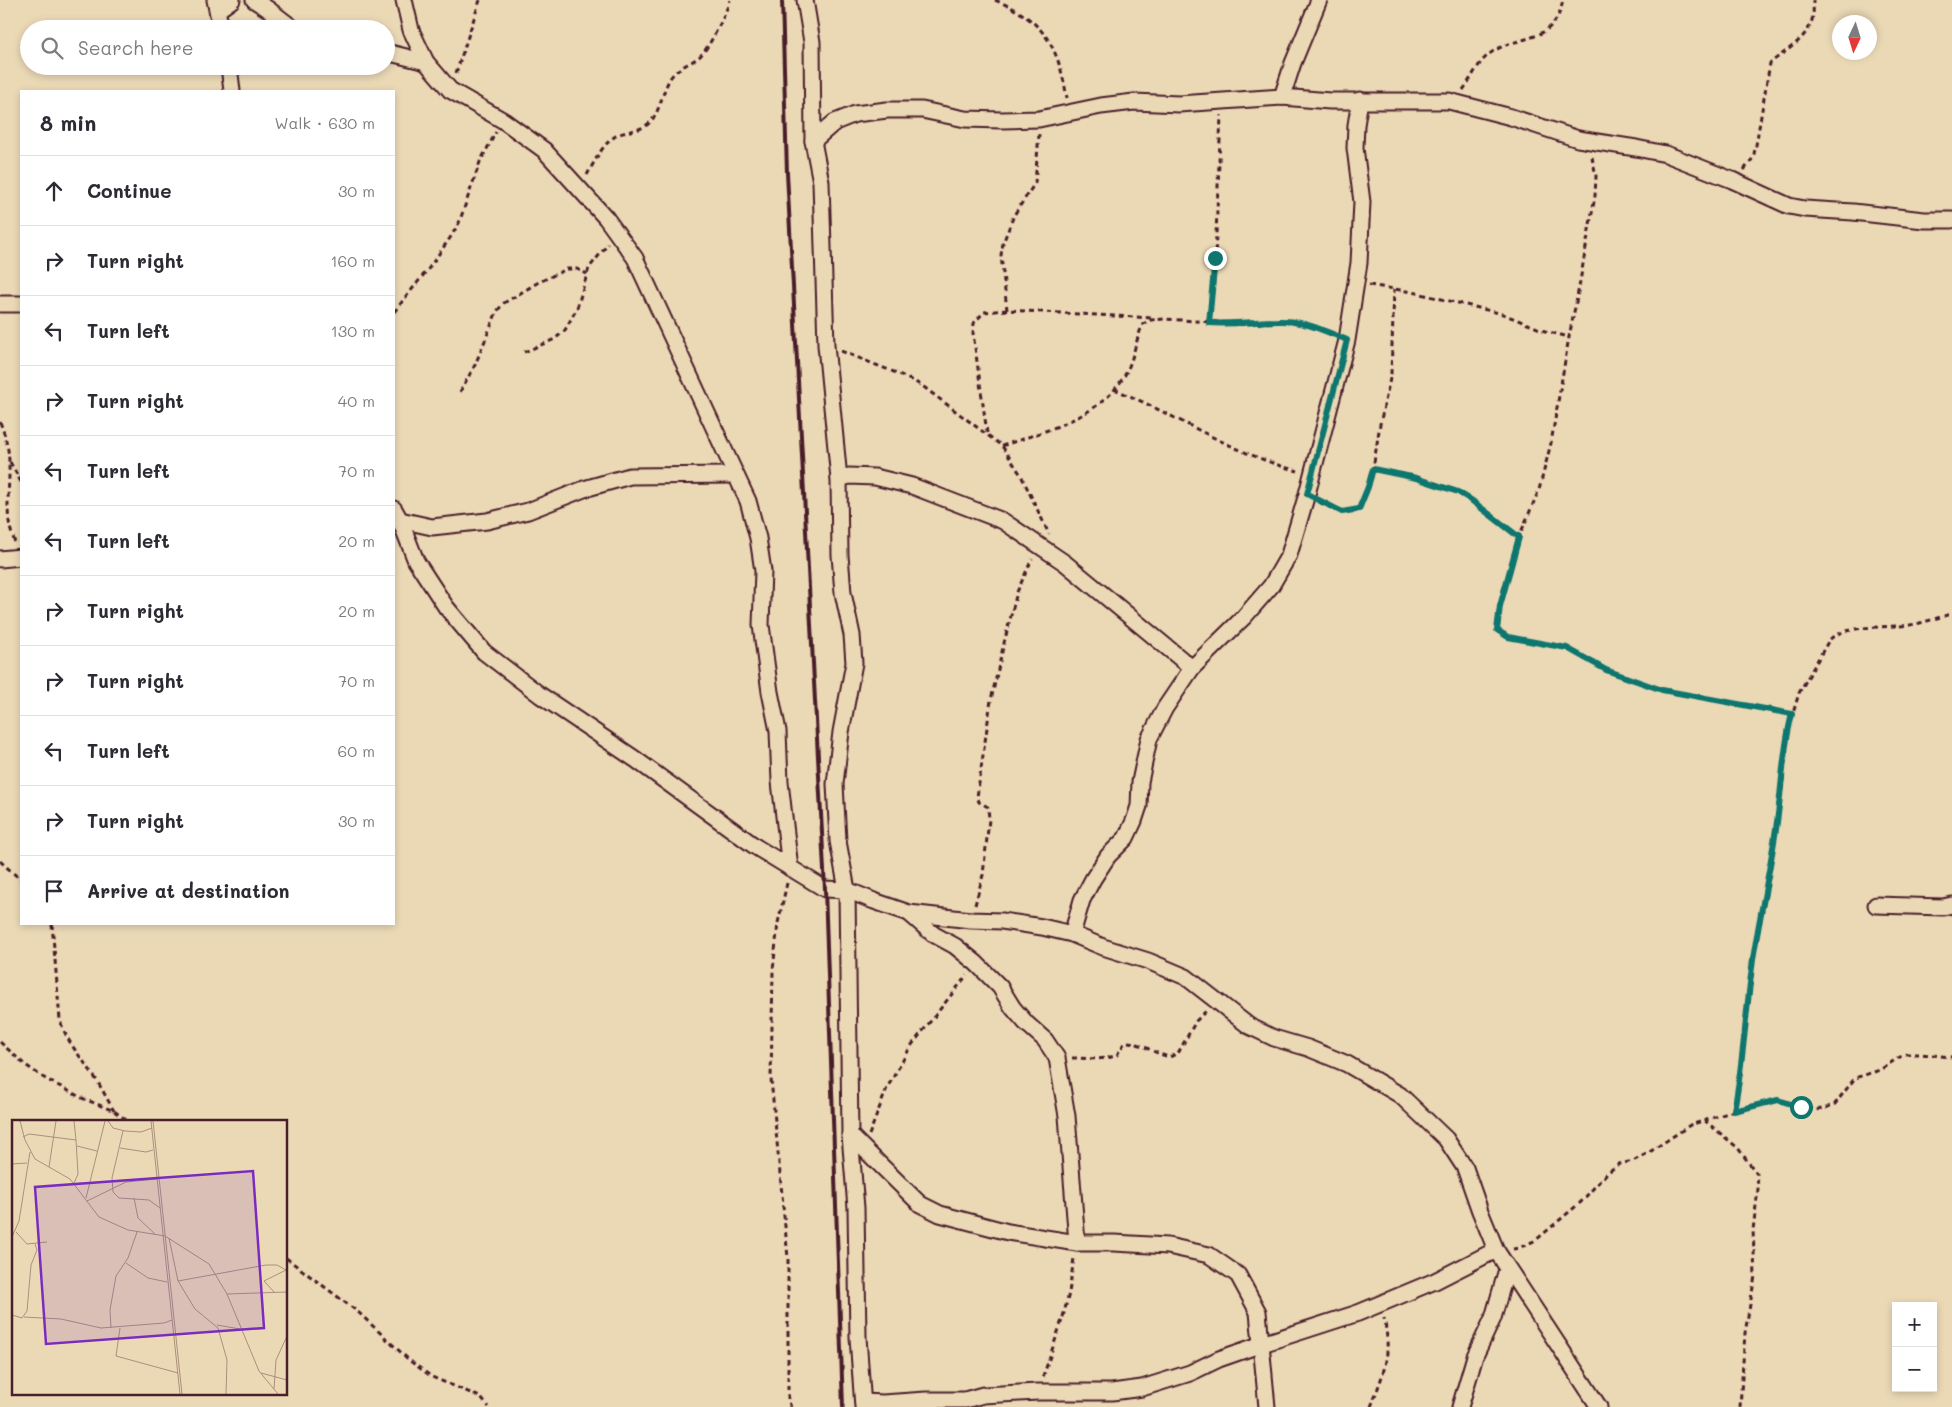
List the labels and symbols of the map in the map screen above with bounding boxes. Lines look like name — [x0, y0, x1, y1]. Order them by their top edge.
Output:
north arrow — [1832, 15, 1877, 60]
route end — [1204, 247, 1227, 270]
route start — [1790, 1096, 1813, 1119]
inset map — [12, 1120, 288, 1394]

